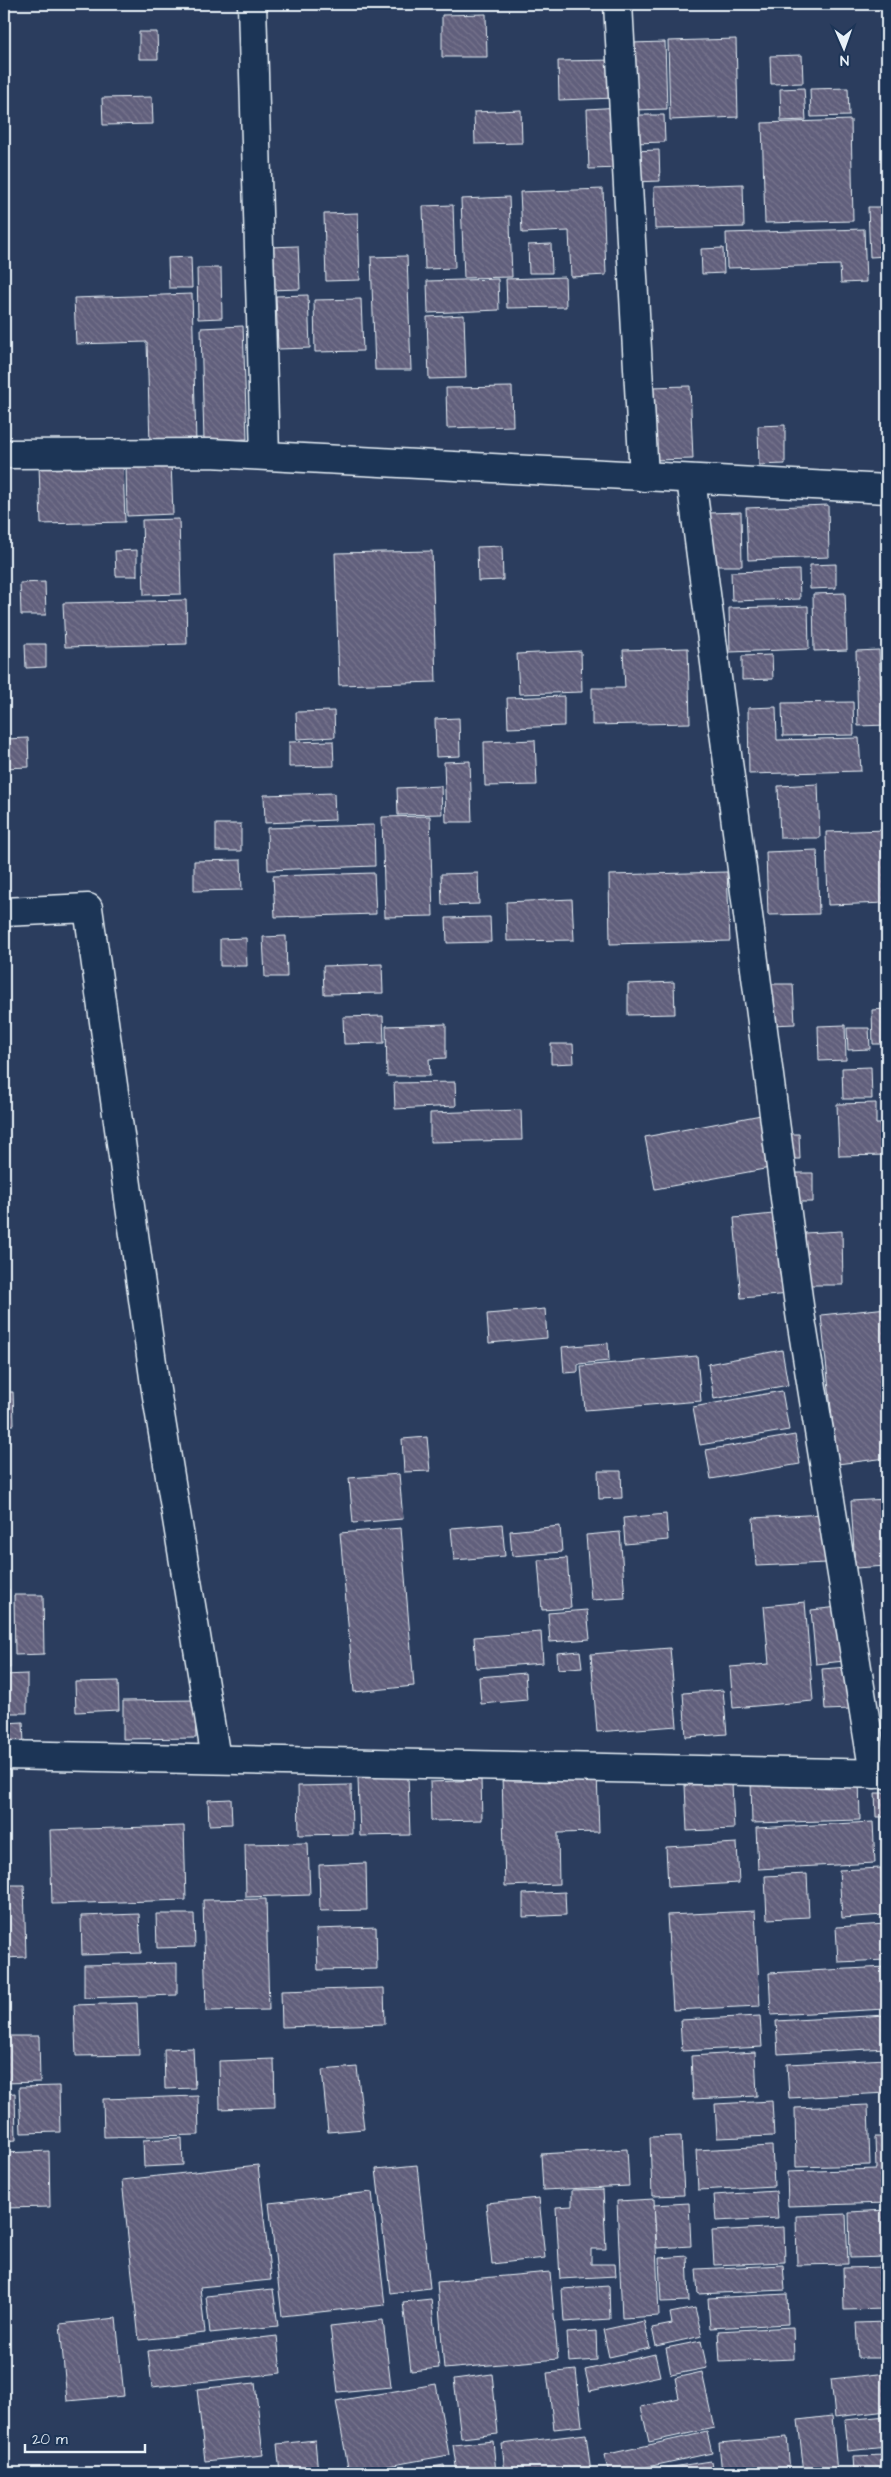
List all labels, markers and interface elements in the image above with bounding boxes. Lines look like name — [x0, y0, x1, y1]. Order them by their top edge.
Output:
north arrow — [818, 22, 868, 72]
text: N — [839, 50, 849, 70]
scale bar — [25, 2422, 145, 2454]
text: 20 m — [32, 2429, 68, 2450]

